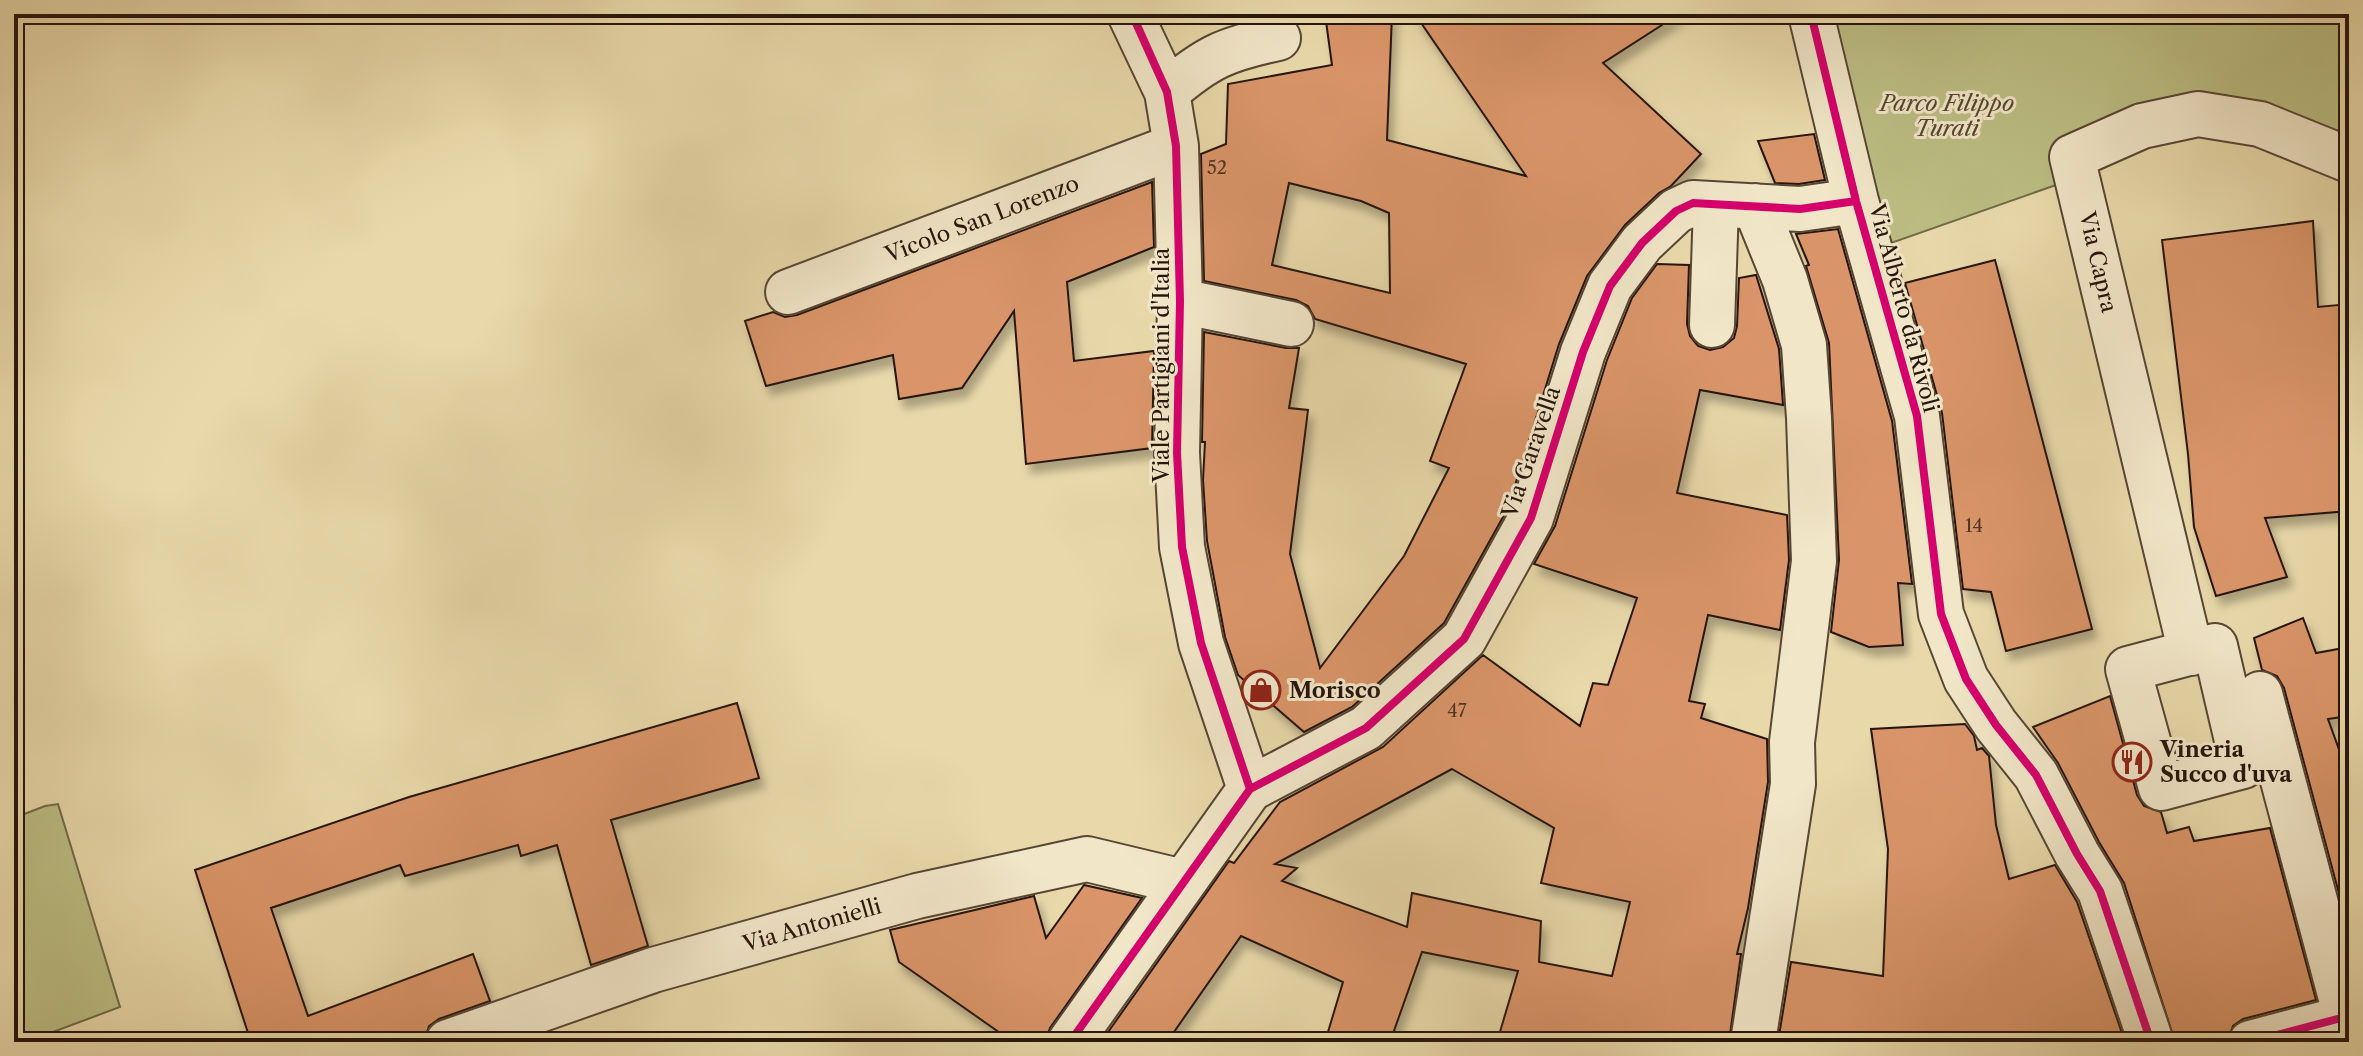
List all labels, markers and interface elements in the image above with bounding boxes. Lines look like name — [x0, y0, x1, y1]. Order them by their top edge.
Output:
park label: Parco Filippo Turati — [1878, 90, 2014, 142]
house number: 52 — [1207, 157, 1227, 179]
street label: Vicolo San Lorenzo — [880, 170, 1083, 269]
street label: Via Alberto da Rivoli — [1863, 200, 1945, 416]
street label: Via Capra — [2073, 208, 2123, 315]
street label: Viale Partigiani d'Italia — [1148, 247, 1175, 483]
street label: Via Garavella — [1496, 382, 1566, 522]
house number: 14 — [1965, 515, 1983, 537]
shop icon: Morisco — [1240, 669, 1282, 711]
place label: Morisco — [1289, 677, 1381, 704]
house number: 47 — [1447, 700, 1467, 722]
place label: Vineria Succo d'uva — [2159, 736, 2292, 788]
restaurant icon: Vineria Succo d'uva — [2111, 741, 2153, 783]
street label: Via Antonielli — [739, 892, 885, 958]

